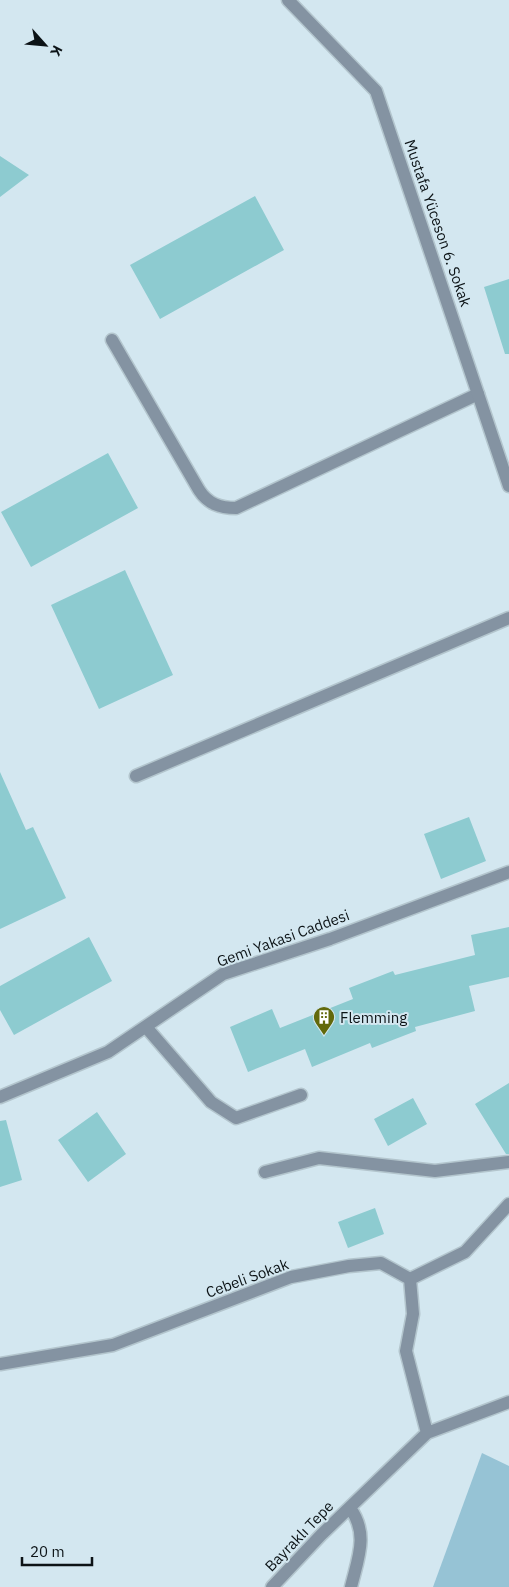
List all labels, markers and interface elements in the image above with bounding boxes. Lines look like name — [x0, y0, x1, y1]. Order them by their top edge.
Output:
north arrow — [20, 20, 70, 70]
text: K — [46, 42, 67, 60]
street label: Mustafa Yüceson 6. Sokak — [400, 137, 476, 309]
street label: Gemi Yakasi Caddesi — [214, 905, 352, 971]
building icon: Flemming — [312, 1005, 336, 1036]
place label: Flemming — [340, 1008, 407, 1027]
street label: Cebeli Sokak — [203, 1254, 291, 1302]
street label: Bayraklı Tepe — [261, 1497, 337, 1575]
scale bar — [22, 1534, 92, 1566]
text: 20 m — [30, 1542, 65, 1561]

